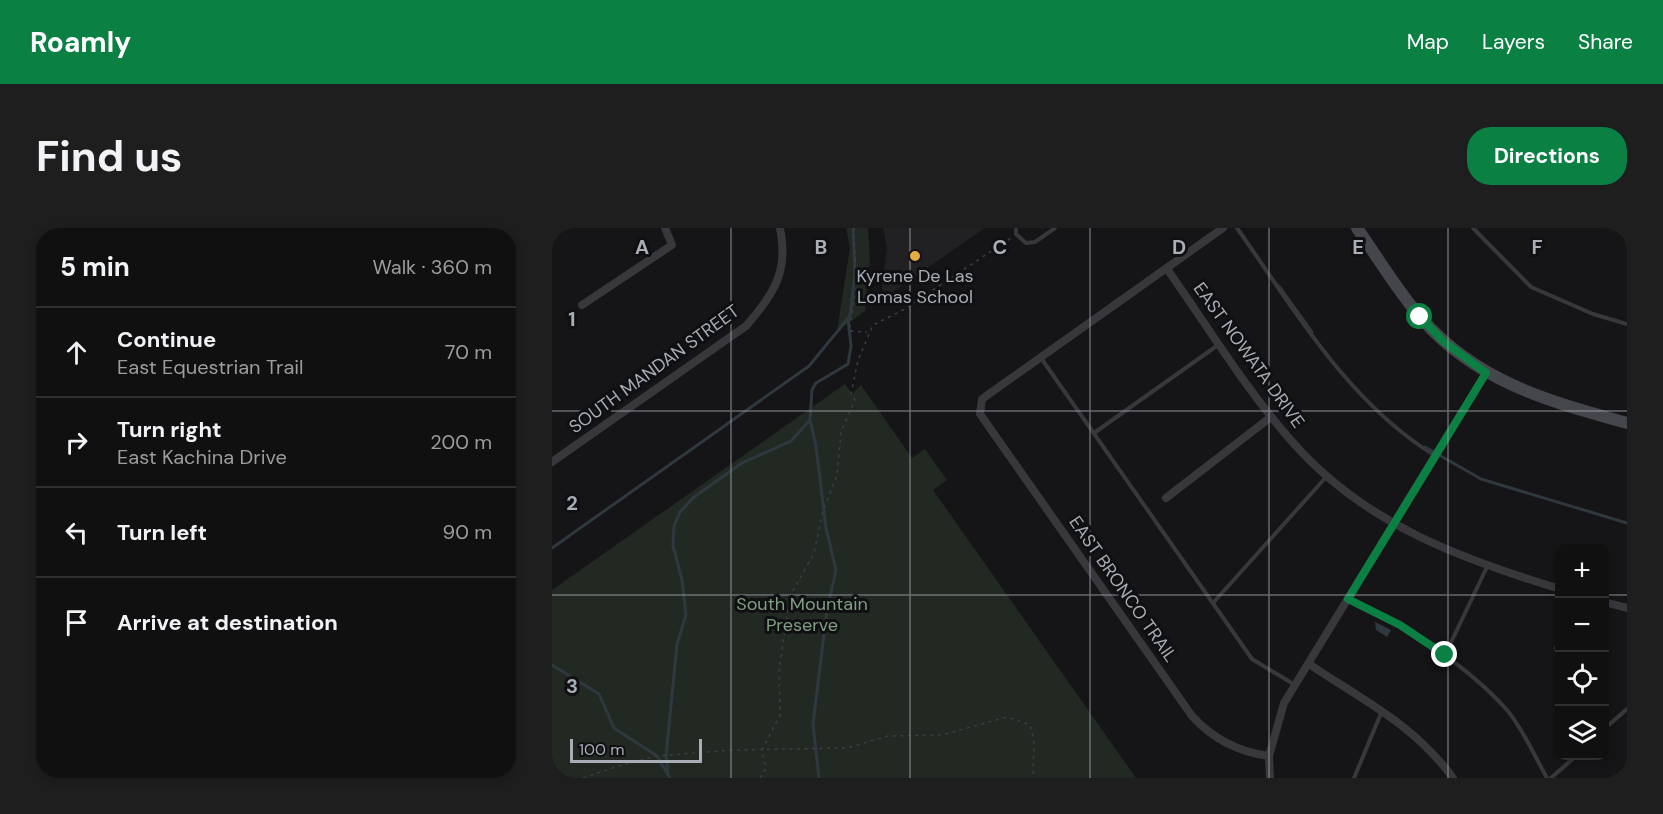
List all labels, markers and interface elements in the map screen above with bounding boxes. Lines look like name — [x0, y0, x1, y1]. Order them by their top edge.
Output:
text: Roamly — [30, 24, 131, 61]
text: Map — [1407, 28, 1449, 56]
text: Layers — [1482, 28, 1545, 56]
text: Share — [1578, 28, 1633, 56]
button: Directions — [1467, 127, 1627, 185]
text: Find us — [36, 129, 182, 184]
text: A — [635, 234, 649, 260]
text: B — [815, 234, 827, 260]
text: C — [993, 234, 1007, 260]
text: D — [1172, 234, 1186, 260]
text: E — [1352, 234, 1364, 260]
text: F — [1531, 234, 1543, 260]
marker: Kyrene De Las Lomas School — [908, 249, 922, 263]
text: 5 min — [60, 250, 130, 284]
text: Walk · 360 m — [372, 254, 492, 280]
place label: Kyrene De Las Lomas School — [856, 264, 974, 309]
street label: EAST NOWATA DRIVE — [1188, 277, 1310, 433]
street label: SOUTH MANDAN STREET — [564, 299, 744, 439]
route start — [1406, 303, 1432, 329]
text: 1 — [568, 306, 576, 332]
text: Continue — [117, 325, 216, 354]
icon: ahead — [60, 336, 93, 369]
text: 70 m — [445, 339, 492, 365]
text: East Equestrian Trail — [117, 354, 304, 380]
text: Turn right — [117, 415, 222, 444]
icon: right — [60, 426, 93, 459]
text: 200 m — [430, 429, 492, 455]
text: East Kachina Drive — [117, 444, 287, 470]
text: 2 — [566, 490, 578, 516]
street label: EAST BRONCO TRAIL — [1064, 511, 1182, 667]
icon: left — [60, 516, 93, 549]
text: Turn left — [117, 518, 207, 547]
text: 90 m — [443, 519, 492, 545]
map controls — [1555, 544, 1609, 760]
button: + — [1555, 544, 1609, 598]
park label: South Mountain Preserve — [736, 592, 868, 637]
button: − — [1555, 598, 1609, 652]
icon: arrive — [60, 606, 93, 639]
text: Arrive at destination — [117, 608, 338, 637]
route end — [1431, 641, 1457, 667]
button: locate — [1555, 652, 1609, 706]
text: 3 — [566, 673, 578, 699]
button: layers — [1555, 706, 1609, 760]
scale bar — [570, 736, 702, 764]
text: 100 m — [579, 739, 624, 760]

